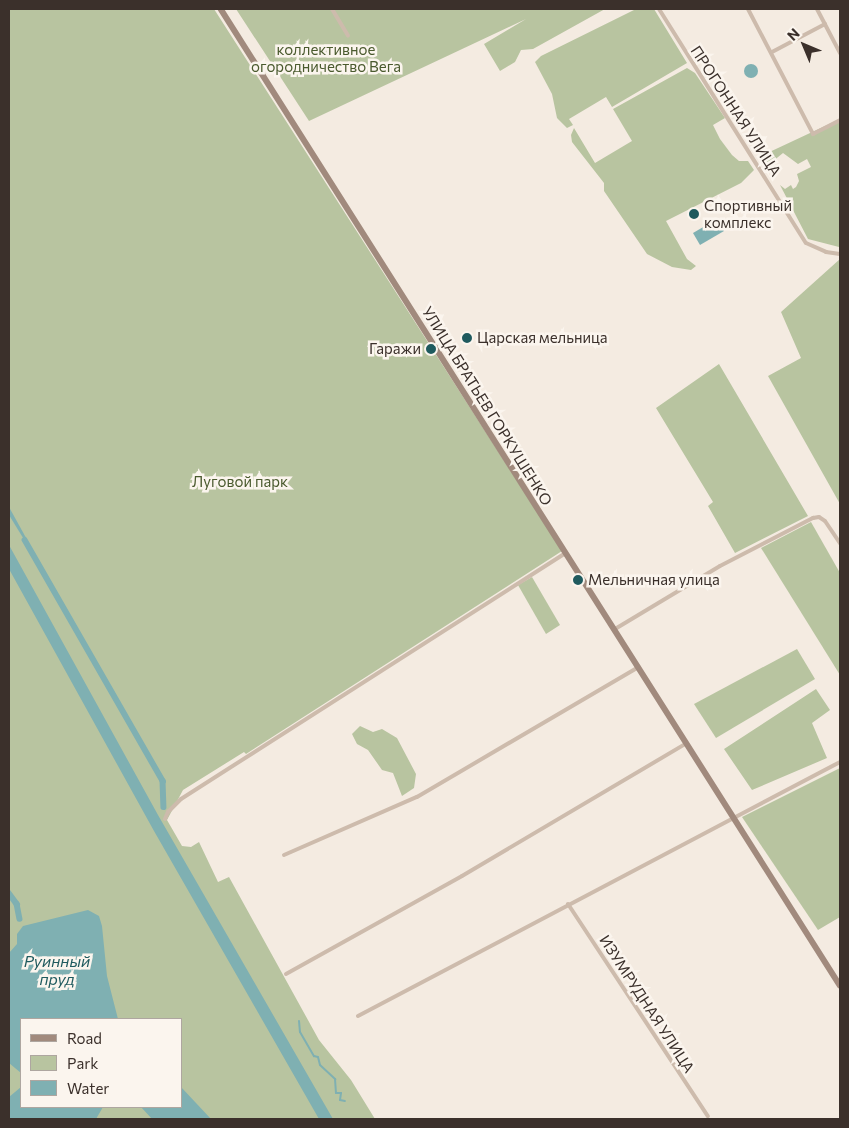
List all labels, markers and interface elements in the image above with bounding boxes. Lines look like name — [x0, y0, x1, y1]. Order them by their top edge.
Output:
north arrow — [779, 20, 829, 70]
text: N — [783, 24, 803, 44]
park label: коллективное огородничество Вега — [251, 40, 401, 75]
street label: ПРОГОННАЯ УЛИЦА — [687, 42, 785, 180]
place label: Спортивный комплекс — [704, 196, 792, 231]
marker: Спортивный комплекс — [688, 208, 700, 220]
street label: УЛИЦА БРАТЬЕВ ГОРКУШЕНКО — [418, 303, 556, 509]
place label: Царская мельница — [477, 329, 608, 347]
marker: Царская мельница — [461, 332, 473, 344]
place label: Гаражи — [369, 340, 421, 358]
marker: Гаражи — [425, 343, 437, 355]
park label: Луговой парк — [192, 473, 288, 491]
place label: Мельничная улица — [588, 571, 720, 589]
marker: Мельничная улица — [572, 574, 584, 586]
street label: ИЗУМРУДНАЯ УЛИЦА — [596, 932, 698, 1076]
water label: Руинный пруд — [24, 951, 90, 989]
legend — [20, 1018, 182, 1108]
text: Road — [67, 1029, 102, 1047]
text: Park — [67, 1054, 98, 1072]
text: Water — [67, 1079, 109, 1097]

